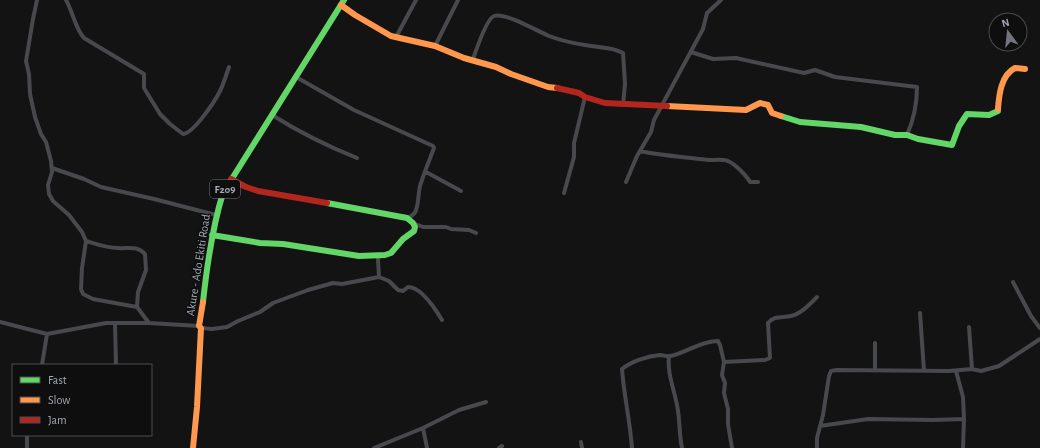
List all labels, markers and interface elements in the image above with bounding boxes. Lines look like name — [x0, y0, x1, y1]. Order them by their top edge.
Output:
north arrow — [988, 12, 1028, 52]
text: N — [1000, 17, 1011, 29]
road number: F209 — [210, 180, 240, 198]
street label: Akure - Ado Ekiti Road — [184, 213, 212, 317]
legend — [12, 364, 152, 436]
text: Fast — [48, 374, 67, 386]
text: Slow — [48, 394, 70, 406]
text: Jam — [48, 414, 67, 426]

